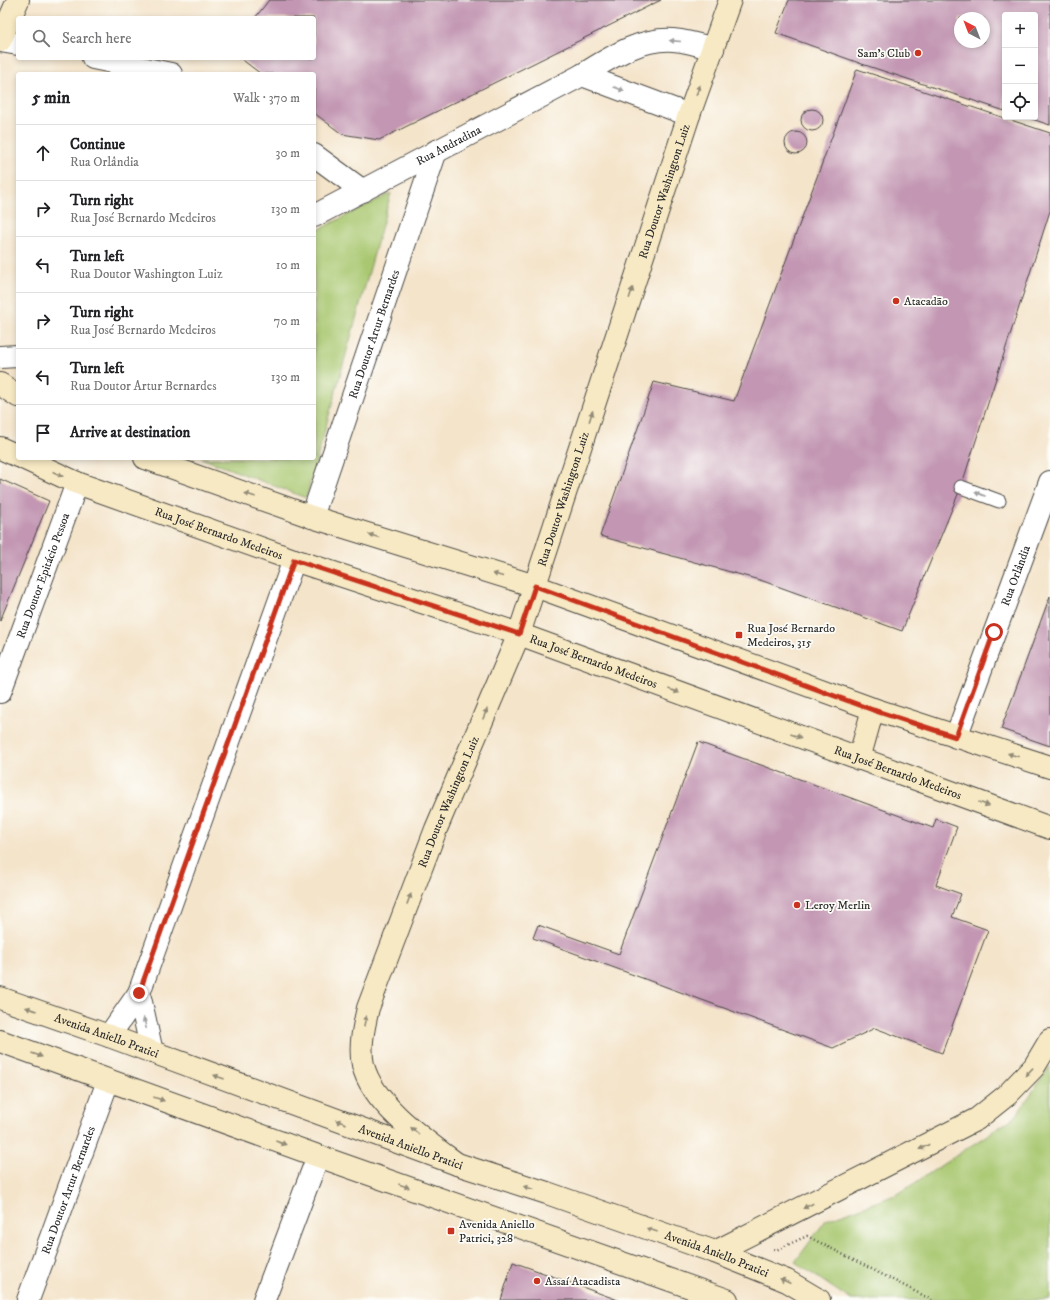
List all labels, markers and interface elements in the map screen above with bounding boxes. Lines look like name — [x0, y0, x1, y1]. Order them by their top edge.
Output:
north arrow — [954, 12, 990, 48]
map controls — [1002, 12, 1038, 120]
button: + — [1002, 12, 1038, 48]
search box — [16, 16, 316, 60]
icon: search — [30, 27, 52, 49]
text: Search here — [62, 29, 131, 48]
one-way arrow — [669, 37, 681, 44]
place label: Sam's Club — [857, 46, 910, 61]
marker: Sam's Club — [913, 48, 923, 58]
button: − — [1002, 48, 1038, 84]
one-way arrow — [696, 83, 702, 95]
button: locate — [1002, 84, 1038, 120]
one-way arrow — [613, 86, 625, 92]
text: 5 min — [32, 87, 70, 109]
text: Walk · 370 m — [233, 90, 300, 106]
street label: Rua Andradina — [414, 122, 485, 169]
street label: Rua Doutor Washington Luiz — [635, 122, 694, 261]
text: Continue — [70, 135, 125, 154]
icon: ahead — [32, 142, 54, 164]
text: 30 m — [276, 145, 300, 161]
text: Rua Orlândia — [70, 154, 139, 170]
text: Turn right — [70, 191, 133, 210]
icon: right — [32, 198, 54, 220]
text: 130 m — [271, 201, 300, 217]
text: Rua José Bernardo Medeiros — [70, 210, 216, 226]
text: Turn left — [70, 247, 124, 266]
icon: left — [32, 254, 54, 276]
text: 10 m — [276, 257, 300, 273]
text: Rua Doutor Washington Luiz — [70, 266, 223, 282]
street label: Rua Doutor Artur Bernardes — [346, 268, 403, 401]
one-way arrow — [628, 286, 634, 298]
place label: Atacadão — [904, 294, 948, 309]
marker: Atacadão — [891, 296, 901, 306]
text: Turn right — [70, 303, 133, 322]
icon: right — [32, 310, 54, 332]
text: 70 m — [274, 313, 300, 329]
text: Rua José Bernardo Medeiros — [70, 322, 216, 338]
text: Turn left — [70, 359, 124, 378]
icon: left — [32, 366, 54, 388]
text: 130 m — [271, 369, 300, 385]
text: Rua Doutor Artur Bernardes — [70, 378, 217, 394]
one-way arrow — [588, 410, 594, 422]
icon: arrive — [32, 422, 54, 444]
text: Arrive at destination — [70, 423, 190, 442]
street label: Rua Doutor Washington Luiz — [535, 430, 593, 569]
one-way arrow — [53, 471, 64, 477]
one-way arrow — [974, 491, 986, 497]
one-way arrow — [244, 492, 256, 498]
street label: Rua José Bernardo Medeiros — [153, 504, 285, 563]
street label: Rua Doutor Epitácio Pessoa — [13, 510, 74, 641]
one-way arrow — [367, 533, 379, 539]
street label: Rua Orlândia — [998, 543, 1034, 608]
one-way arrow — [492, 572, 504, 578]
place label: Rua José Bernardo Medeiros, 315 — [747, 621, 835, 650]
route start — [985, 623, 1003, 641]
marker: Rua José Bernardo Medeiros, 315 — [734, 630, 744, 640]
street label: Rua José Bernardo Medeiros — [527, 632, 659, 692]
one-way arrow — [668, 689, 680, 695]
one-way arrow — [482, 708, 488, 719]
one-way arrow — [790, 733, 802, 739]
street label: Rua Doutor Washington Luiz — [415, 734, 483, 870]
street label: Rua José Bernardo Medeiros — [832, 743, 964, 803]
one-way arrow — [1007, 752, 1019, 758]
one-way arrow — [978, 801, 990, 807]
one-way arrow — [407, 892, 413, 904]
place label: Leroy Merlin — [805, 898, 871, 913]
marker: Leroy Merlin — [792, 900, 802, 910]
route end — [130, 984, 148, 1002]
one-way arrow — [25, 1006, 37, 1012]
street label: Avenida Aniello Pratici — [52, 1010, 161, 1062]
one-way arrow — [362, 1015, 368, 1027]
one-way arrow — [142, 1016, 148, 1029]
one-way arrow — [31, 1052, 43, 1058]
one-way arrow — [1024, 1067, 1033, 1077]
one-way arrow — [213, 1073, 225, 1079]
one-way arrow — [153, 1096, 165, 1102]
one-way arrow — [335, 1118, 347, 1124]
street label: Avenida Aniello Pratici — [356, 1121, 465, 1173]
street label: Rua Doutor Artur Bernardes — [38, 1124, 99, 1256]
one-way arrow — [410, 1127, 421, 1136]
one-way arrow — [276, 1140, 288, 1146]
one-way arrow — [918, 1143, 930, 1150]
one-way arrow — [398, 1183, 410, 1189]
one-way arrow — [523, 1185, 535, 1191]
one-way arrow — [803, 1203, 814, 1209]
place label: Avenida Aniello Patrici, 328 — [459, 1217, 535, 1246]
marker: Avenida Aniello Patrici, 328 — [446, 1226, 456, 1236]
one-way arrow — [646, 1227, 658, 1233]
street label: Avenida Aniello Pratici — [662, 1228, 771, 1281]
place label: Assaí Atacadista — [545, 1274, 621, 1289]
marker: Assaí Atacadista — [532, 1276, 542, 1286]
one-way arrow — [779, 1278, 791, 1284]

